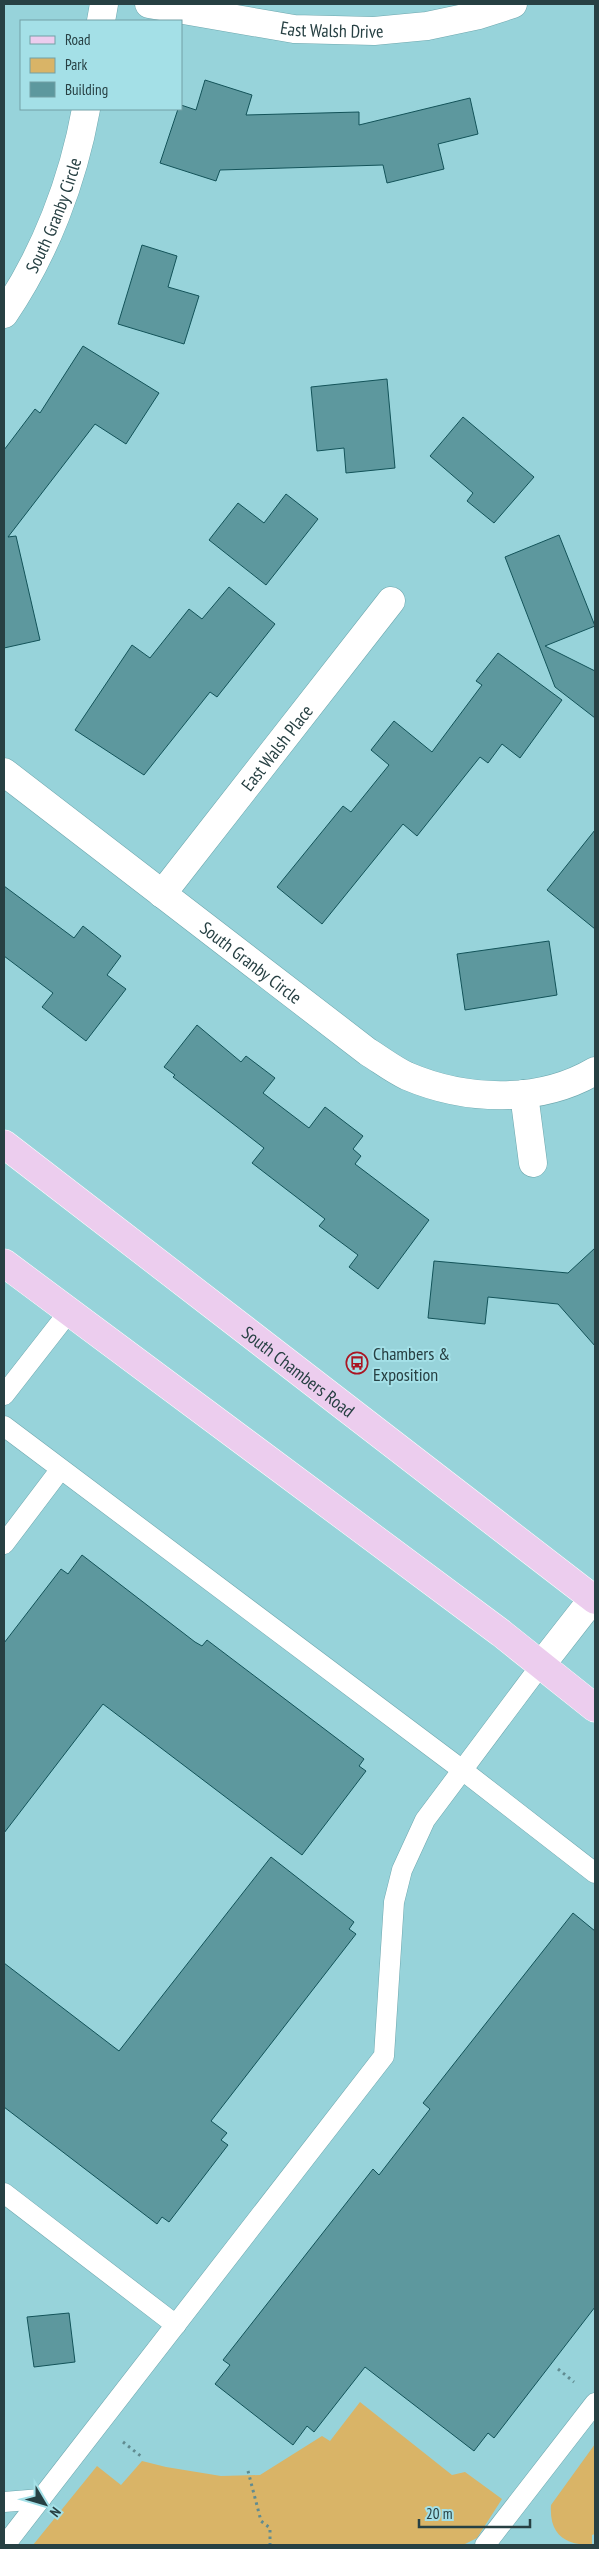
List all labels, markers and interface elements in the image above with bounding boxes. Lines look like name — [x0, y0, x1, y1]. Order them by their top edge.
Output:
street label: East Walsh Drive — [279, 15, 384, 43]
legend — [20, 20, 182, 110]
text: Road — [65, 30, 91, 49]
text: Park — [65, 55, 87, 74]
text: Building — [65, 80, 108, 99]
street label: South Granby Circle — [20, 155, 86, 277]
street label: East Walsh Place — [236, 700, 317, 795]
street label: South Granby Circle — [196, 916, 307, 1008]
street label: South Chambers Road — [238, 1321, 359, 1422]
place label: Chambers & Exposition — [373, 1342, 450, 1386]
bus stop icon: Chambers & Exposition — [345, 1351, 369, 1375]
north arrow — [20, 2479, 70, 2529]
scale bar — [419, 2496, 530, 2528]
text: N — [46, 2503, 65, 2521]
text: 20 m — [426, 2504, 452, 2523]

